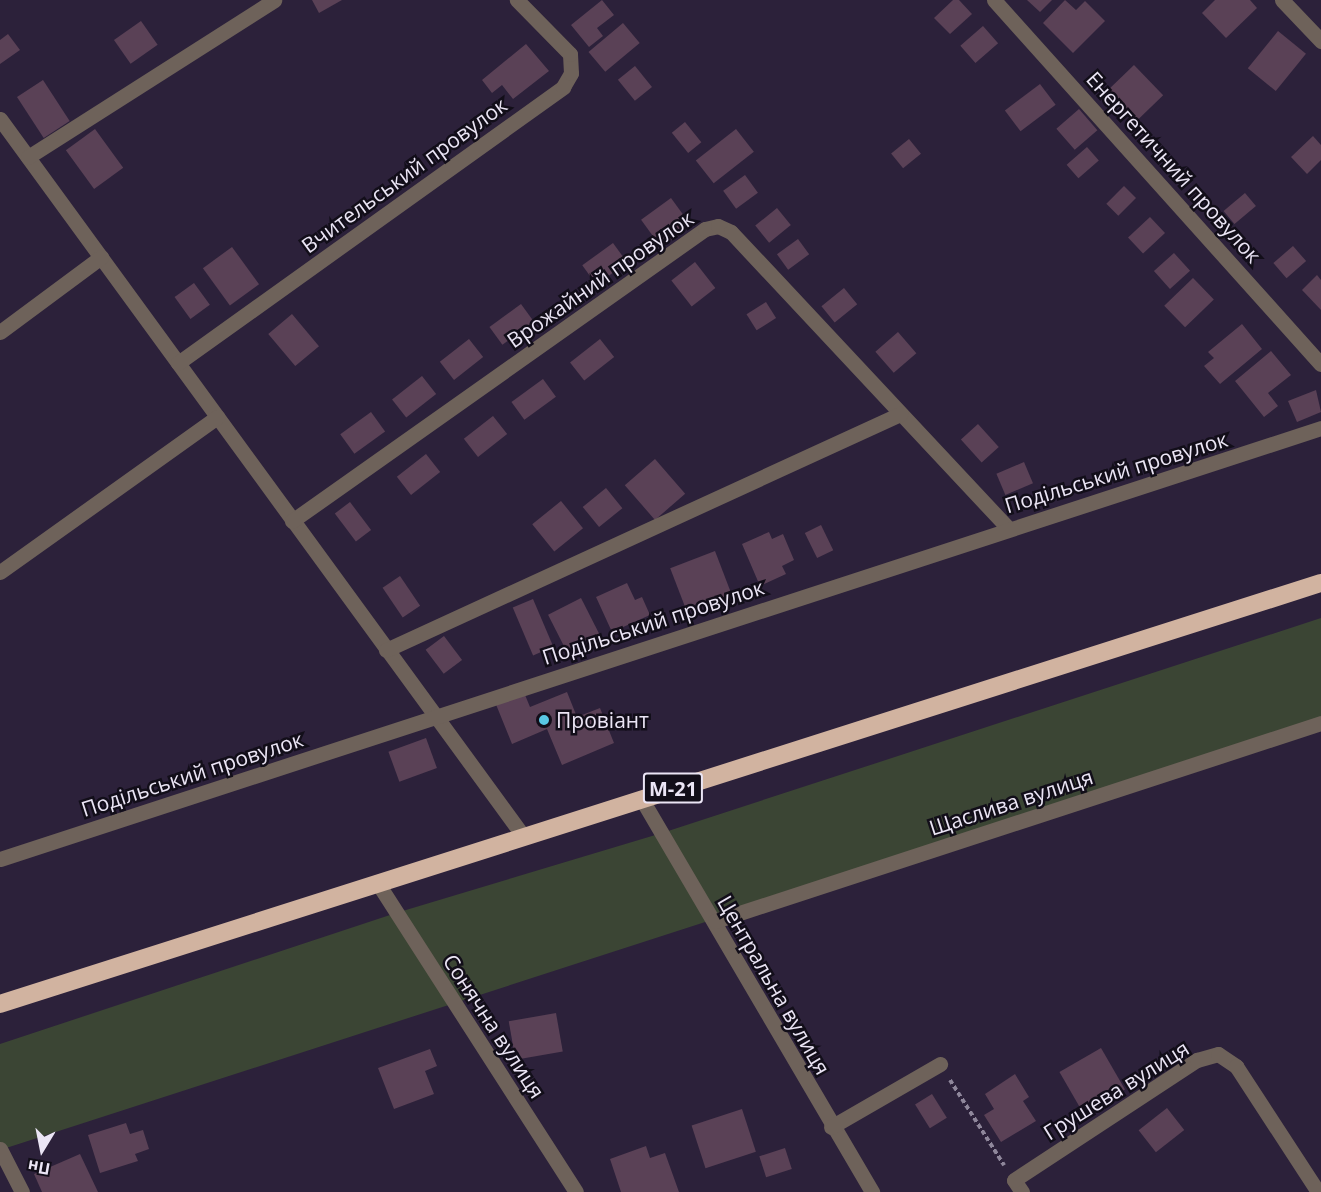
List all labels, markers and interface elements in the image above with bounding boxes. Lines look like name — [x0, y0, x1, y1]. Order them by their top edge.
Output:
street label: Енергетичний провулок — [1082, 66, 1266, 268]
street label: Вчительський провулок — [296, 92, 512, 258]
street label: Врожайний провулок — [502, 205, 698, 353]
street label: Подільський провулок — [1002, 426, 1230, 518]
street label: Подільський провулок — [539, 574, 767, 670]
place label: Провіант — [556, 707, 649, 733]
marker: Провіант — [537, 713, 551, 727]
street label: Подільський провулок — [78, 726, 306, 822]
street label: Щаслива вулиця — [926, 764, 1096, 840]
road number: М-21 — [642, 771, 704, 805]
street label: Центральна вулиця — [712, 891, 836, 1079]
street label: Сонячна вулиця — [438, 949, 550, 1103]
street label: Грушева вулиця — [1039, 1035, 1193, 1145]
north arrow — [12, 1120, 72, 1180]
text: Пн — [26, 1155, 52, 1181]

